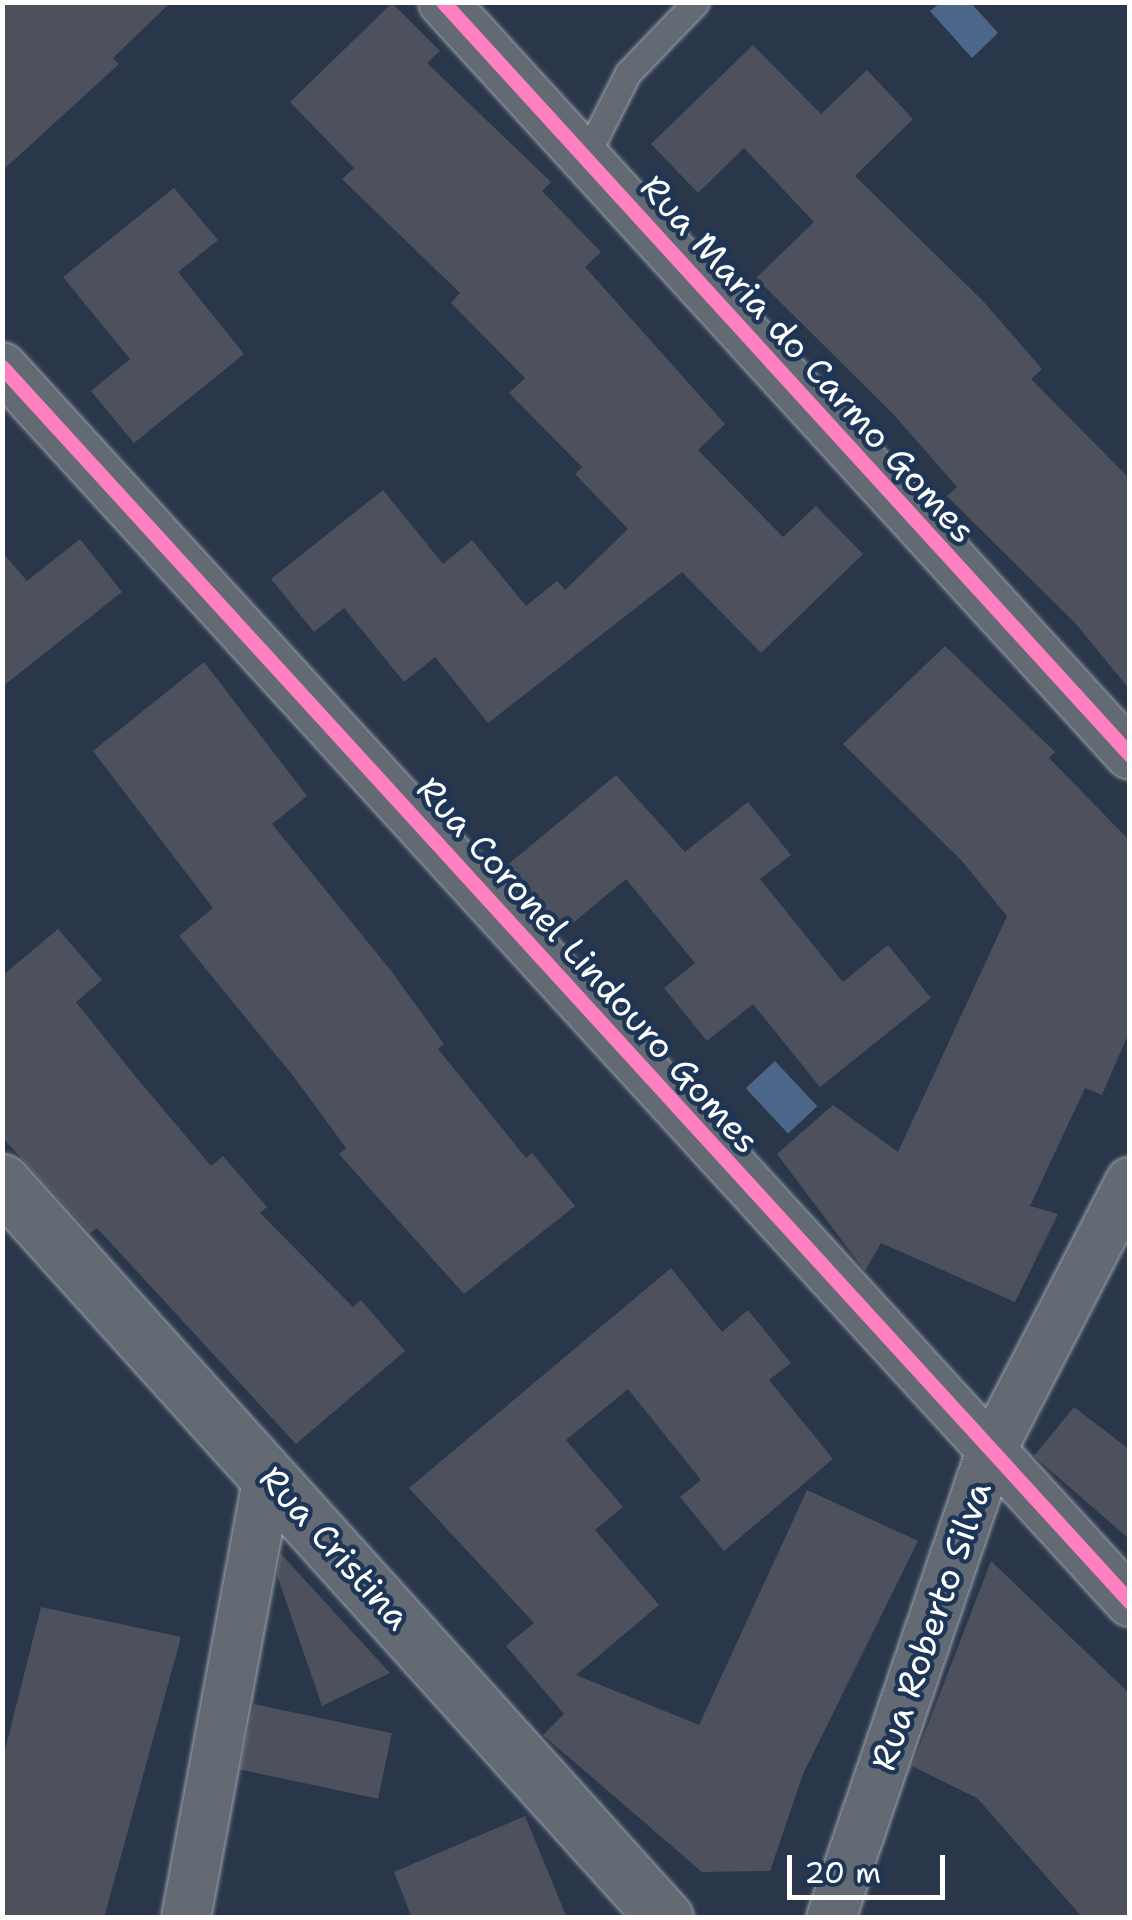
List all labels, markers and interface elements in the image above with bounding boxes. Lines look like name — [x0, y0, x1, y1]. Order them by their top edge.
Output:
street label: Rua Maria do Carmo Gomes — [632, 167, 984, 551]
street label: Rua Coronel Lindouro Gomes — [408, 768, 768, 1162]
street label: Rua Cristina — [251, 1458, 419, 1638]
street label: Rua Roberto Silva — [862, 1476, 1000, 1776]
scale bar — [792, 1835, 950, 1897]
text: 20 m — [804, 1852, 881, 1893]

